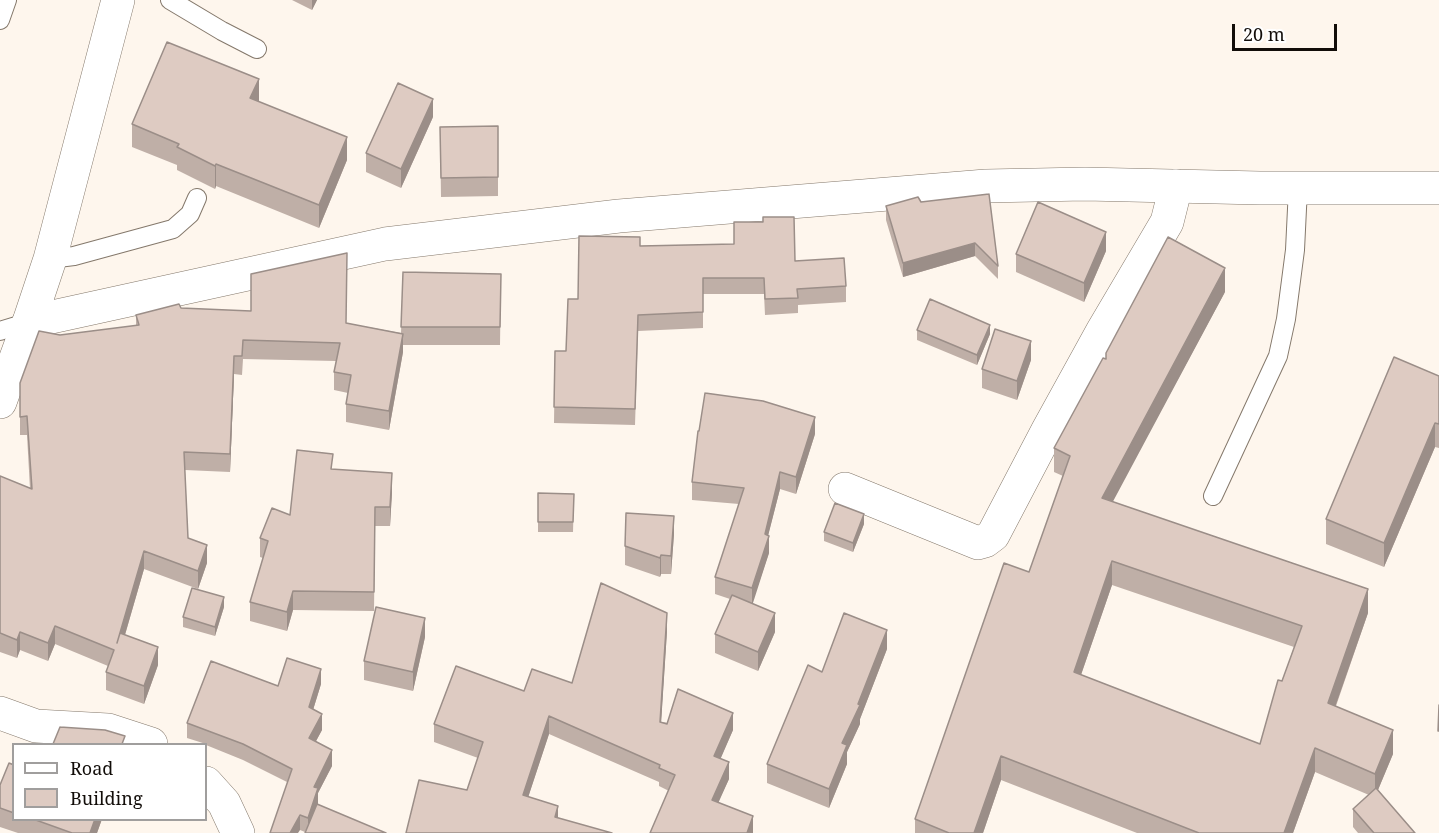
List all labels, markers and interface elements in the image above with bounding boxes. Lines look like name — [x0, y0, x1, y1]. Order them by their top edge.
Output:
scale bar — [1235, 12, 1340, 50]
text: 20 m — [1243, 22, 1285, 46]
legend — [12, 743, 207, 821]
text: Road — [70, 756, 113, 780]
text: Building — [70, 786, 143, 810]

